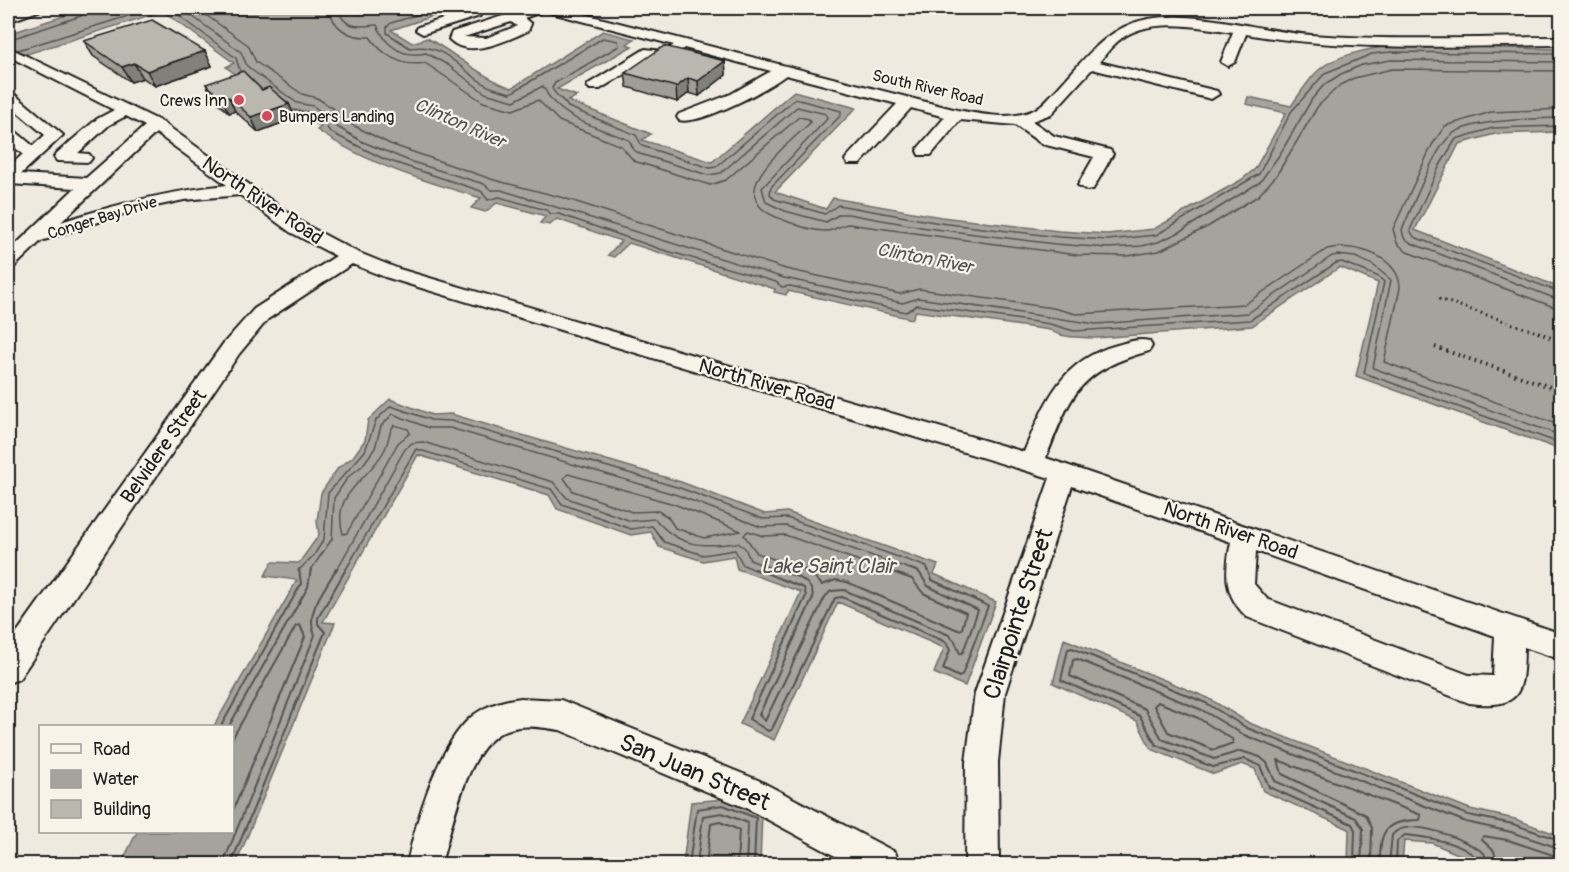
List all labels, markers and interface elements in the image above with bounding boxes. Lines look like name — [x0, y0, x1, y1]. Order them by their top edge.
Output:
street label: South River Road — [870, 65, 985, 110]
place label: Crews Inn — [160, 91, 227, 111]
marker: Crews Inn — [232, 93, 246, 107]
water label: Clinton River — [411, 93, 511, 155]
place label: Bumpers Landing — [279, 107, 394, 127]
marker: Bumpers Landing — [260, 109, 274, 123]
street label: North River Road — [197, 151, 328, 250]
street label: Conger Bay Drive — [45, 192, 160, 244]
water label: Clinton River — [875, 238, 977, 280]
street label: North River Road — [696, 353, 838, 416]
street label: Belvidere Street — [115, 384, 212, 508]
street label: North River Road — [1160, 496, 1301, 565]
street label: Clairpointe Street — [977, 525, 1060, 703]
water label: Lake Saint Clair — [761, 553, 898, 580]
legend — [39, 725, 234, 833]
street label: San Juan Street — [615, 728, 775, 817]
text: Road — [93, 738, 130, 761]
text: Water — [93, 768, 139, 791]
text: Building — [93, 798, 151, 821]

